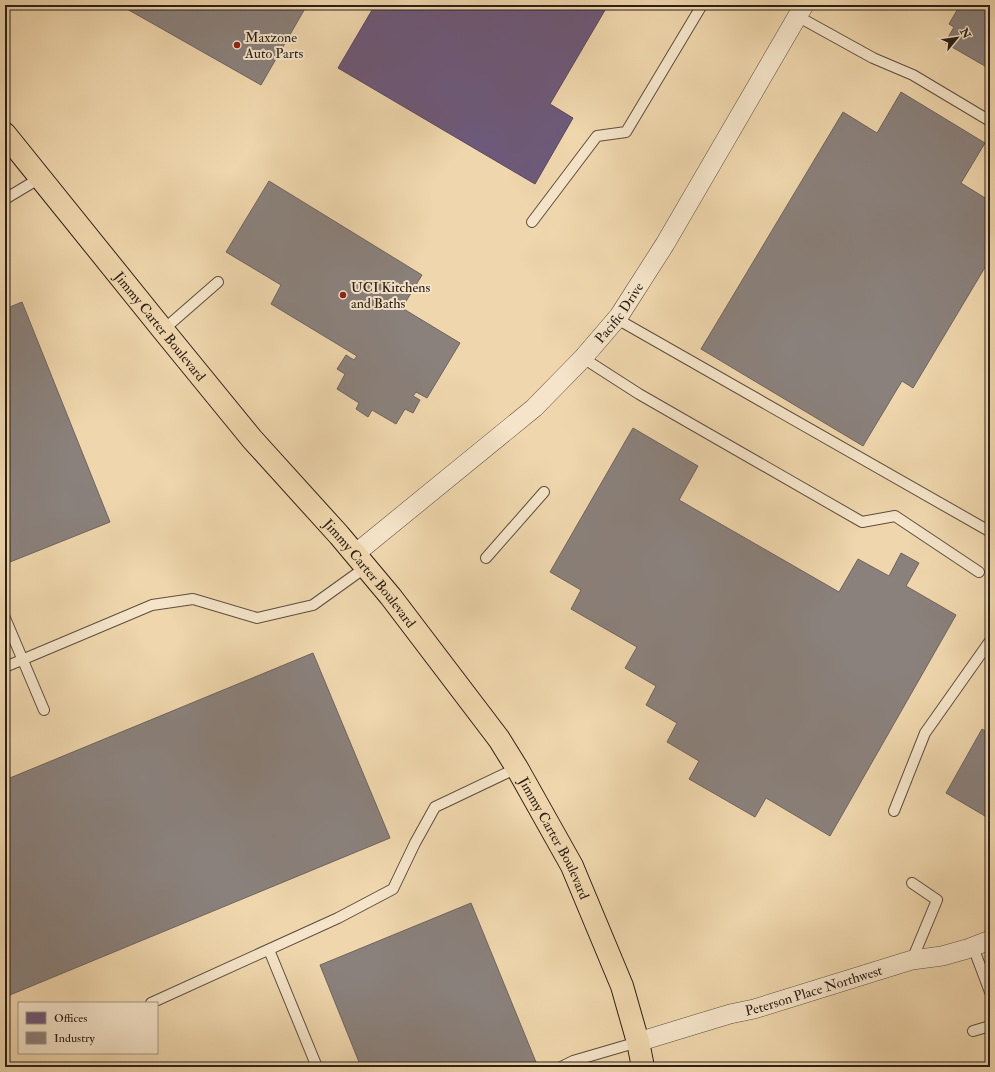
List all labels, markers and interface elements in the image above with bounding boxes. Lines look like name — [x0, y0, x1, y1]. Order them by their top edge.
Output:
north arrow — [937, 18, 977, 58]
text: N — [957, 25, 974, 42]
place label: Maxzone Auto Parts — [244, 29, 304, 62]
marker: Maxzone Auto Parts — [232, 40, 242, 50]
street label: Jimmy Carter Boulevard — [110, 268, 209, 385]
place label: UCI Kitchens and Baths — [351, 279, 430, 312]
street label: Pacific Drive — [591, 279, 647, 347]
marker: UCI Kitchens and Baths — [338, 290, 348, 300]
street label: Jimmy Carter Boulevard — [319, 515, 419, 631]
street label: Jimmy Carter Boulevard — [514, 773, 593, 902]
street label: Peterson Place Northwest — [744, 962, 885, 1020]
legend — [18, 1002, 158, 1054]
text: Offices — [54, 1011, 87, 1026]
text: Industry — [54, 1031, 96, 1046]

